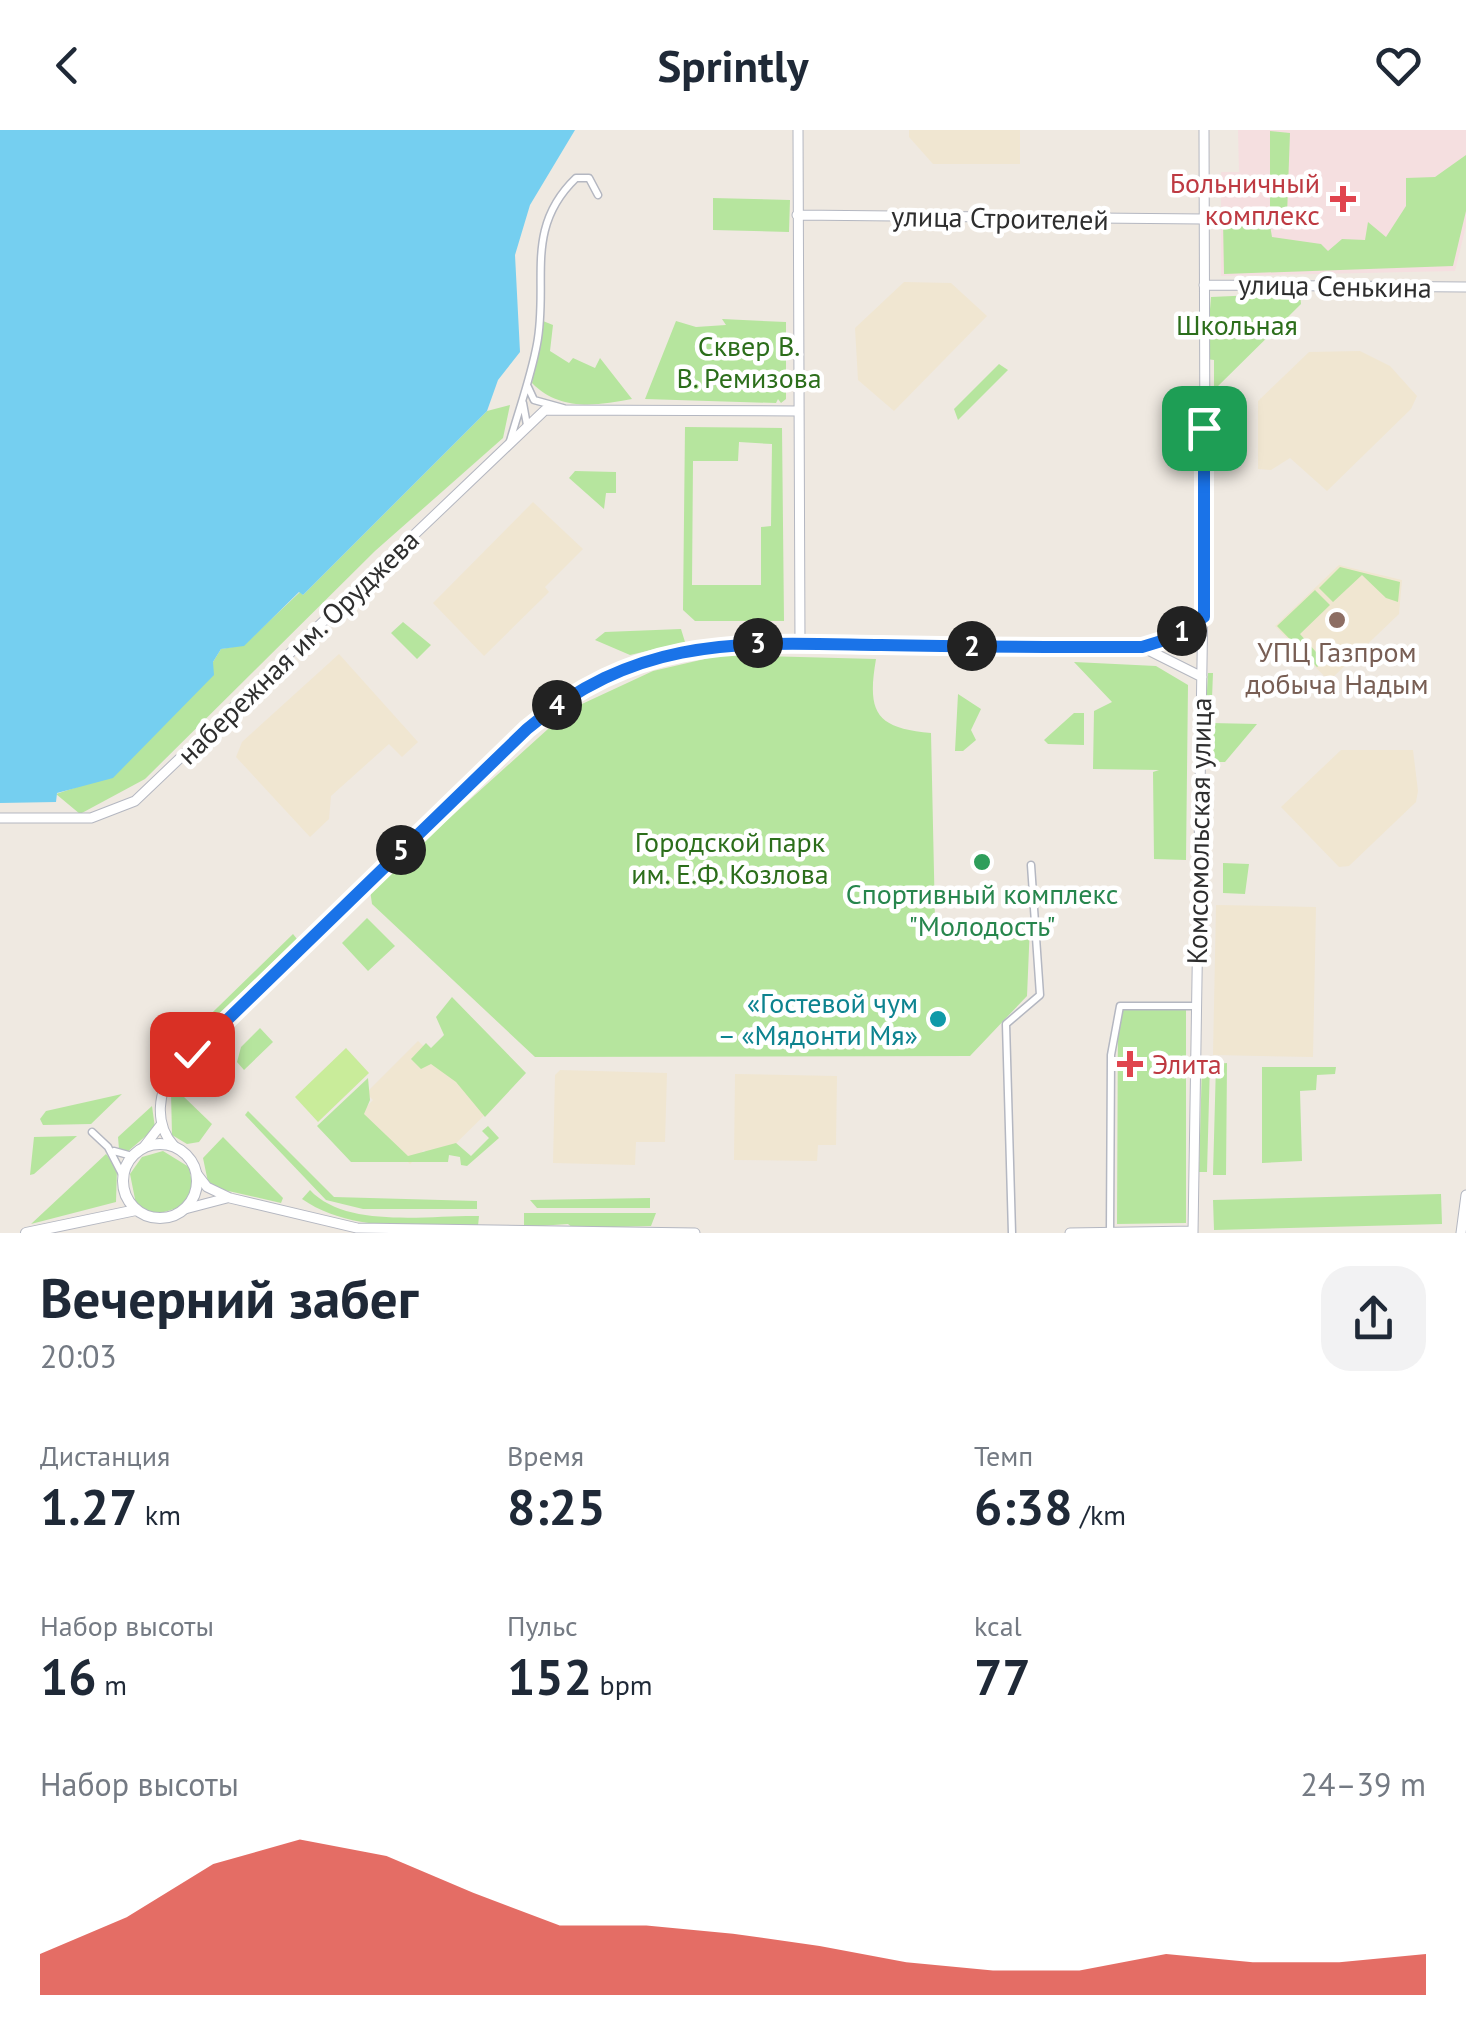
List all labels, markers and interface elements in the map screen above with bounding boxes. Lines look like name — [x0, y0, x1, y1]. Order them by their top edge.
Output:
text: Sprintly — [657, 36, 809, 94]
icon: back — [40, 38, 95, 93]
icon: heart — [1371, 38, 1426, 93]
place label: Больничный комплекс — [1170, 164, 1320, 233]
marker: Больничный комплекс — [1330, 186, 1356, 212]
street label: улица Строителей — [891, 197, 1109, 238]
street label: улица Сенькина — [1238, 265, 1432, 306]
park label: Школьная — [1176, 306, 1298, 343]
park label: Сквер В. В. Ремизова — [676, 327, 822, 396]
pin — [1162, 386, 1247, 471]
icon: arrive — [1177, 401, 1232, 456]
street label: набережная им. Оруджева — [169, 521, 426, 772]
pin: 1 — [1157, 606, 1207, 656]
marker: УПЦ Газпром добыча Надым — [1326, 609, 1348, 631]
text: 1 — [1174, 612, 1190, 649]
pin: 3 — [733, 618, 783, 668]
pin: 2 — [947, 621, 997, 671]
text: 3 — [750, 624, 766, 661]
text: 2 — [964, 627, 980, 664]
place label: УПЦ Газпром добыча Надым — [1245, 633, 1429, 702]
pin: 4 — [532, 680, 582, 730]
text: 4 — [549, 686, 565, 723]
street label: Комсомольская улица — [1178, 697, 1219, 965]
park label: Городской парк им. Е.Ф. Козлова — [631, 823, 829, 892]
pin: 5 — [376, 825, 426, 875]
text: 5 — [393, 831, 409, 868]
marker: Спортивный комплекс "Молодость" — [971, 851, 993, 873]
place label: Спортивный комплекс "Молодость" — [846, 875, 1118, 944]
place label: «Гостевой чум – «Мядонти Мя» — [717, 984, 918, 1053]
marker: «Гостевой чум – «Мядонти Мя» — [927, 1008, 949, 1030]
pin — [150, 1012, 235, 1097]
icon: check — [165, 1027, 220, 1082]
place label: Элита — [1152, 1045, 1222, 1082]
marker: Элита — [1117, 1051, 1143, 1077]
text: Вечерний забег — [40, 1262, 418, 1333]
button: share — [1321, 1266, 1426, 1371]
text: 20:03 — [40, 1335, 117, 1377]
text: Дистанция — [40, 1437, 170, 1474]
text: Время — [507, 1437, 584, 1474]
text: Темп — [974, 1437, 1033, 1474]
text: 1.27 — [40, 1474, 137, 1539]
text: 8:25 — [507, 1474, 606, 1539]
text: 6:38 — [974, 1474, 1073, 1539]
text: km — [137, 1496, 181, 1533]
text: /km — [1073, 1496, 1126, 1533]
text: Набор высоты — [40, 1607, 214, 1644]
text: Пульс — [507, 1607, 578, 1644]
text: kcal — [974, 1607, 1022, 1644]
text: 16 — [40, 1644, 97, 1709]
text: 152 — [507, 1644, 592, 1709]
text: 77 — [974, 1644, 1031, 1709]
text: m — [97, 1666, 127, 1703]
text: bpm — [592, 1666, 653, 1703]
text: Набор высоты — [40, 1763, 239, 1805]
text: 24–39 m — [1301, 1763, 1426, 1805]

